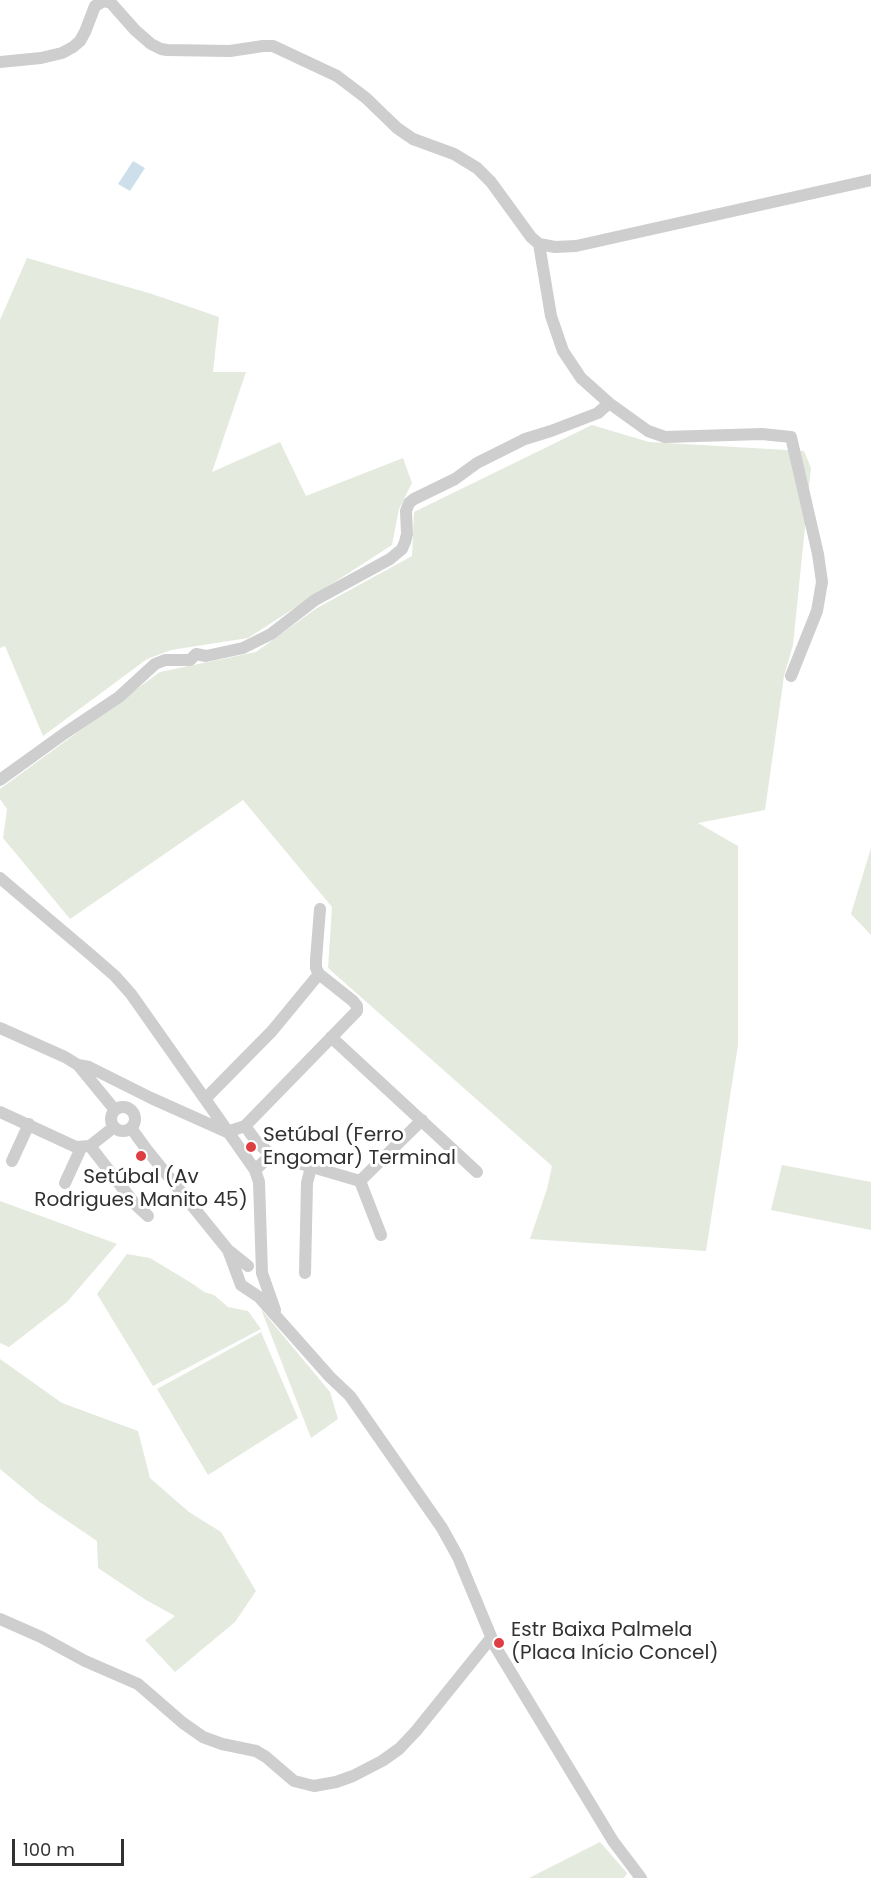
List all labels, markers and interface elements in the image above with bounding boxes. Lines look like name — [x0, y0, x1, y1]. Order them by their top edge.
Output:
place label: Setúbal (Ferro Engomar) Terminal — [263, 1124, 456, 1171]
marker: Setúbal (Ferro Engomar) Terminal — [244, 1140, 258, 1154]
marker: Setúbal (Av Rodrigues Manito 45) — [134, 1149, 148, 1163]
place label: Setúbal (Av Rodrigues Manito 45) — [34, 1166, 248, 1213]
place label: Estr Baixa Palmela (Placa Início Concel) — [511, 1619, 719, 1666]
marker: Estr Baixa Palmela (Placa Início Concel) — [492, 1636, 506, 1650]
scale bar — [15, 1827, 128, 1865]
text: 100 m — [23, 1837, 75, 1862]

